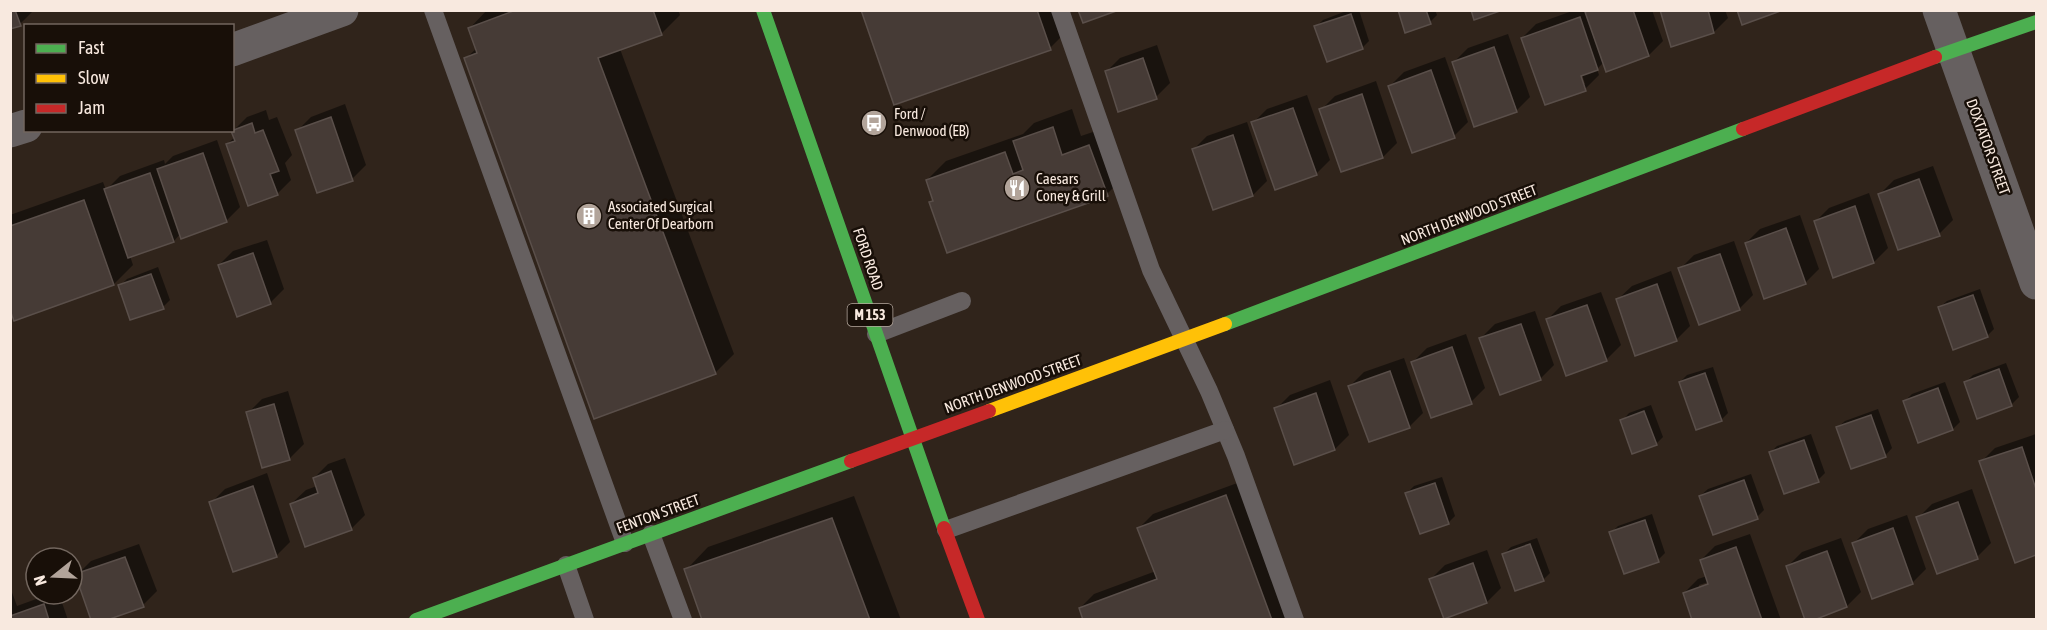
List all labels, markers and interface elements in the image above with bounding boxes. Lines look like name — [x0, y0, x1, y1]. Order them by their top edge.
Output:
legend — [24, 24, 234, 132]
text: Fast — [78, 37, 105, 58]
text: Slow — [78, 67, 109, 88]
text: Jam — [78, 97, 105, 118]
street label: DOXTATOR STREET — [1963, 97, 2014, 197]
place label: Ford / Denwood (EB) — [894, 105, 969, 139]
bus stop icon: Ford / Denwood (EB) — [859, 108, 889, 138]
place label: Caesars Coney & Grill — [1036, 170, 1106, 204]
restaurant icon: Caesars Coney & Grill — [1002, 173, 1032, 203]
street label: NORTH DENWOOD STREET — [1398, 181, 1540, 248]
place label: Associated Surgical Center Of Dearborn — [608, 198, 714, 232]
building icon: Associated Surgical Center Of Dearborn — [574, 201, 604, 231]
street label: FORD ROAD — [850, 226, 887, 292]
road number: M 153 — [848, 304, 892, 326]
street label: NORTH DENWOOD STREET — [942, 351, 1084, 416]
street label: FENTON STREET — [614, 491, 702, 536]
north arrow — [24, 546, 84, 606]
text: N — [30, 573, 50, 588]

